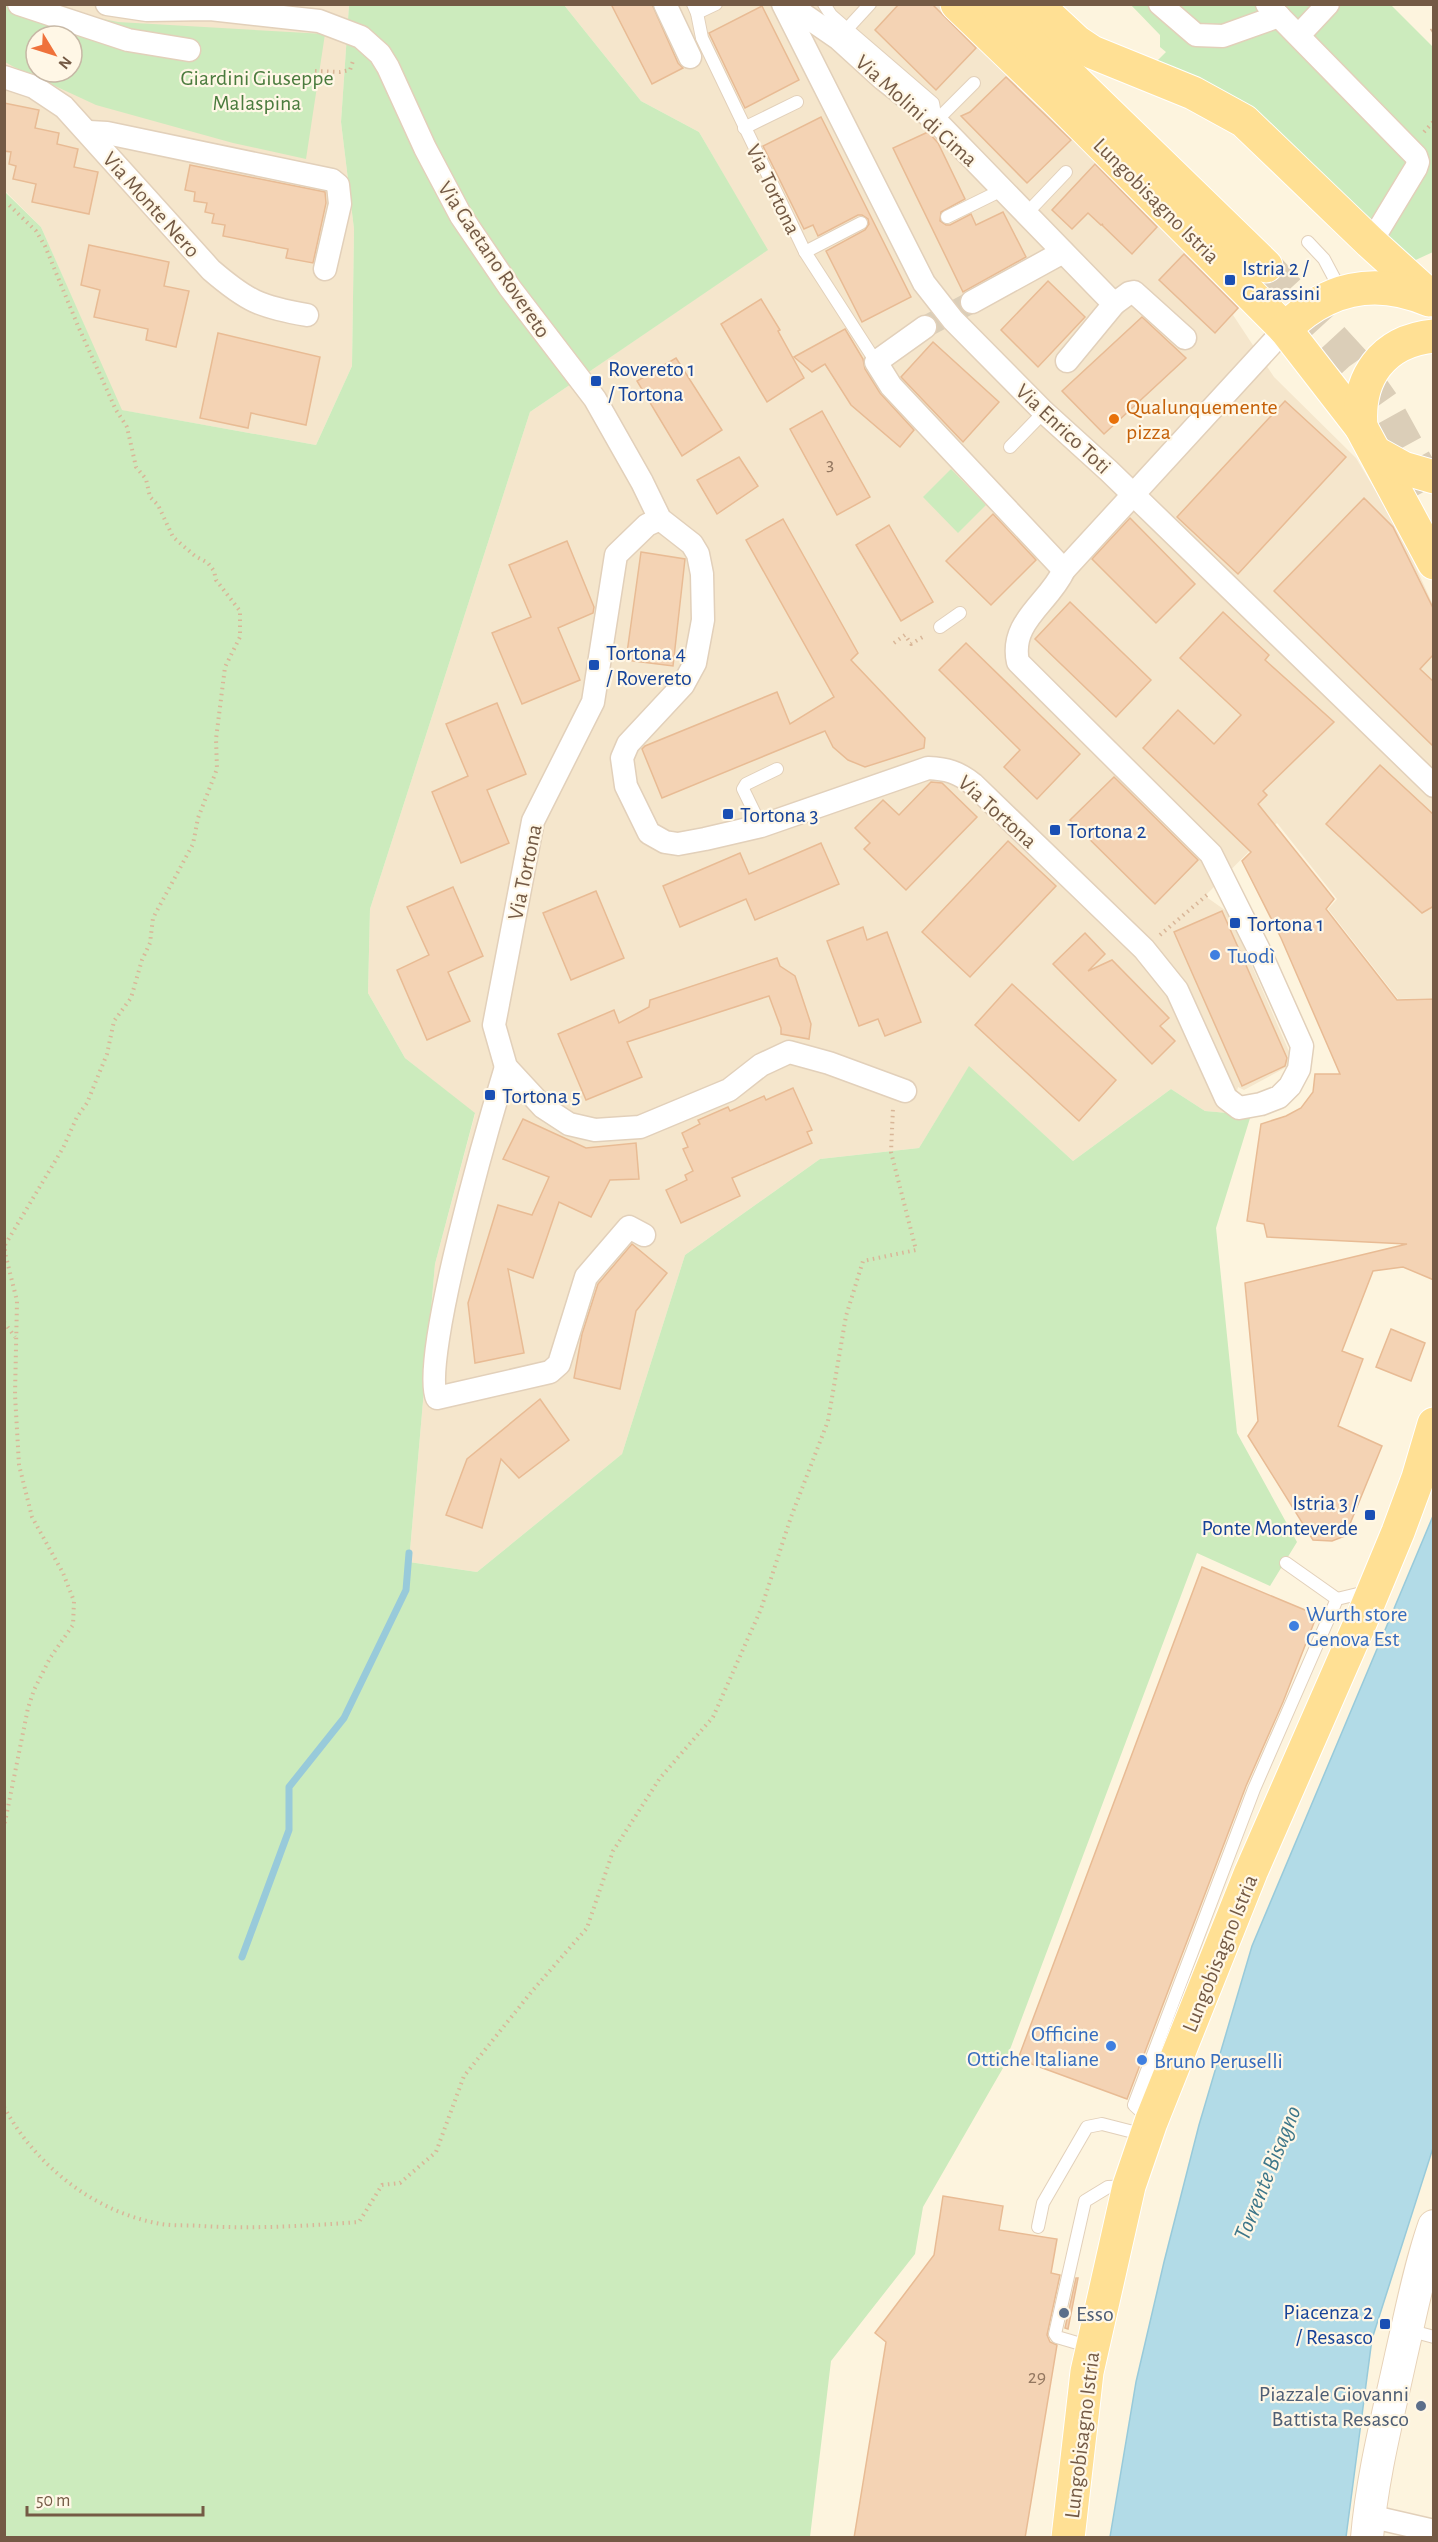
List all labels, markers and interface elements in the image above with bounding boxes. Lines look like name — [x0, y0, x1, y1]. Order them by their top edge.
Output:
north arrow — [24, 24, 84, 84]
street label: Via Molini di Cima — [851, 51, 981, 171]
text: N — [55, 53, 75, 72]
park label: Giardini Giuseppe Malaspina — [180, 67, 334, 114]
street label: Lungobisagno Istria — [1089, 134, 1223, 268]
street label: Via Tortona — [742, 141, 804, 238]
street label: Via Monte Nero — [98, 148, 204, 262]
street label: Via Gaetano Rovereto — [434, 177, 555, 342]
place label: Istria 2 / Garassini — [1242, 257, 1320, 304]
marker: Istria 2 / Garassini — [1223, 273, 1237, 287]
place label: Rovereto 1 / Tortona — [608, 358, 695, 405]
marker: Rovereto 1 / Tortona — [589, 374, 603, 388]
street label: Via Enrico Toti — [1012, 379, 1115, 478]
place label: Qualunquemente pizza — [1126, 396, 1278, 443]
marker: Qualunquemente pizza — [1107, 412, 1121, 426]
house number: 3 — [826, 454, 834, 474]
place label: Tortona 4 / Rovereto — [606, 642, 692, 689]
marker: Tortona 4 / Rovereto — [587, 658, 601, 672]
street label: Via Tortona — [954, 771, 1041, 852]
place label: Tortona 3 — [740, 804, 819, 826]
marker: Tortona 3 — [721, 807, 735, 821]
place label: Tortona 2 — [1067, 820, 1146, 842]
street label: Via Tortona — [504, 822, 546, 922]
marker: Tortona 2 — [1048, 823, 1062, 837]
place label: Tortona 1 — [1247, 913, 1324, 935]
marker: Tortona 1 — [1228, 916, 1242, 930]
place label: Tuodì — [1227, 945, 1275, 967]
marker: Tuodì — [1208, 948, 1222, 962]
place label: Tortona 5 — [502, 1085, 581, 1107]
marker: Tortona 5 — [483, 1088, 497, 1102]
place label: Istria 3 / Ponte Monteverde — [1202, 1492, 1359, 1539]
marker: Istria 3 / Ponte Monteverde — [1363, 1508, 1377, 1522]
place label: Wurth store Genova Est — [1306, 1603, 1407, 1650]
marker: Wurth store Genova Est — [1287, 1619, 1301, 1633]
street label: Lungobisagno Istria — [1178, 1872, 1262, 2035]
place label: Officine Ottiche Italiane — [967, 2023, 1099, 2070]
marker: Officine Ottiche Italiane — [1104, 2039, 1118, 2053]
place label: Bruno Peruselli — [1154, 2050, 1283, 2072]
marker: Bruno Peruselli — [1135, 2053, 1149, 2067]
water label: Torrente Bisagno — [1230, 2102, 1306, 2244]
place label: Piacenza 2 / Resasco — [1283, 2301, 1373, 2348]
place label: Esso — [1076, 2303, 1114, 2325]
marker: Esso — [1057, 2306, 1071, 2320]
marker: Piacenza 2 / Resasco — [1378, 2317, 1392, 2331]
street label: Lungobisagno Istria — [1061, 2351, 1103, 2520]
house number: 29 — [1028, 2367, 1046, 2387]
place label: Piazzale Giovanni Battista Resasco — [1259, 2383, 1409, 2430]
marker: Piazzale Giovanni Battista Resasco — [1414, 2399, 1428, 2413]
scale bar — [27, 2479, 202, 2517]
text: 50 m — [36, 2492, 70, 2510]

